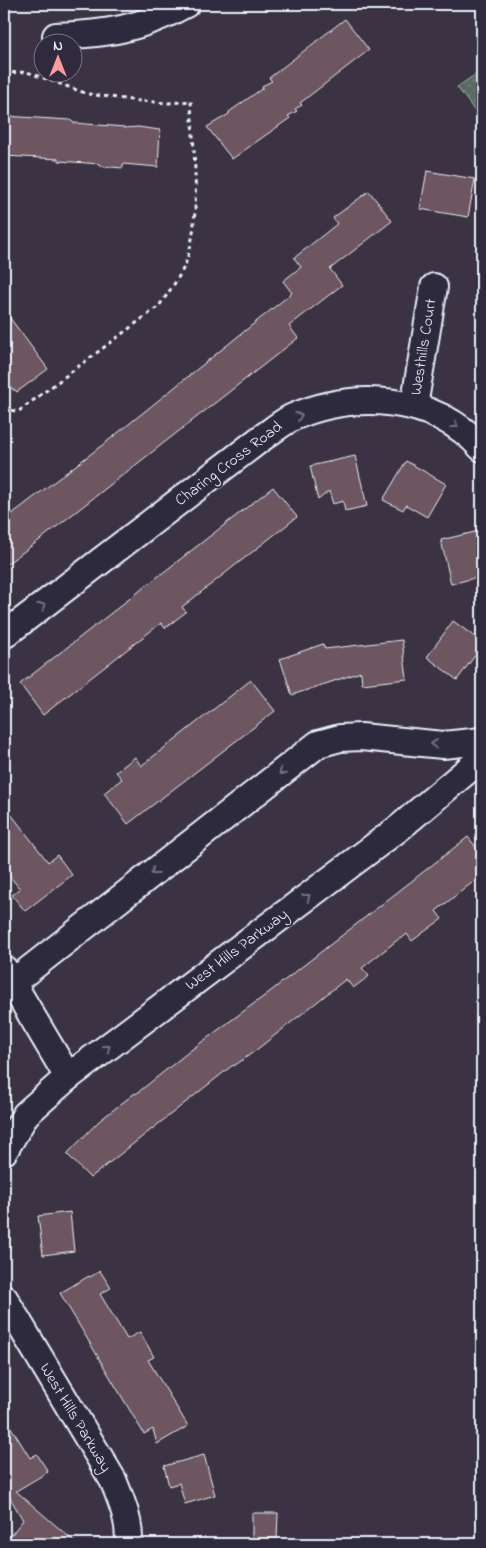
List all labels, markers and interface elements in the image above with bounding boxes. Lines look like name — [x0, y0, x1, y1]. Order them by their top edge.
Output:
north arrow — [32, 32, 82, 82]
text: N — [53, 36, 63, 57]
street label: Westhills Court — [405, 296, 444, 397]
one-way arrow — [295, 411, 303, 421]
street label: Charing Cross Road — [170, 416, 288, 512]
one-way arrow — [450, 418, 459, 428]
one-way arrow — [36, 603, 45, 611]
one-way arrow — [430, 739, 438, 750]
one-way arrow — [279, 766, 288, 774]
one-way arrow — [151, 866, 160, 874]
one-way arrow — [301, 894, 311, 903]
street label: West Hills Parkway — [180, 903, 294, 997]
one-way arrow — [101, 1045, 110, 1053]
street label: West Hills Parkway — [33, 1359, 117, 1477]

